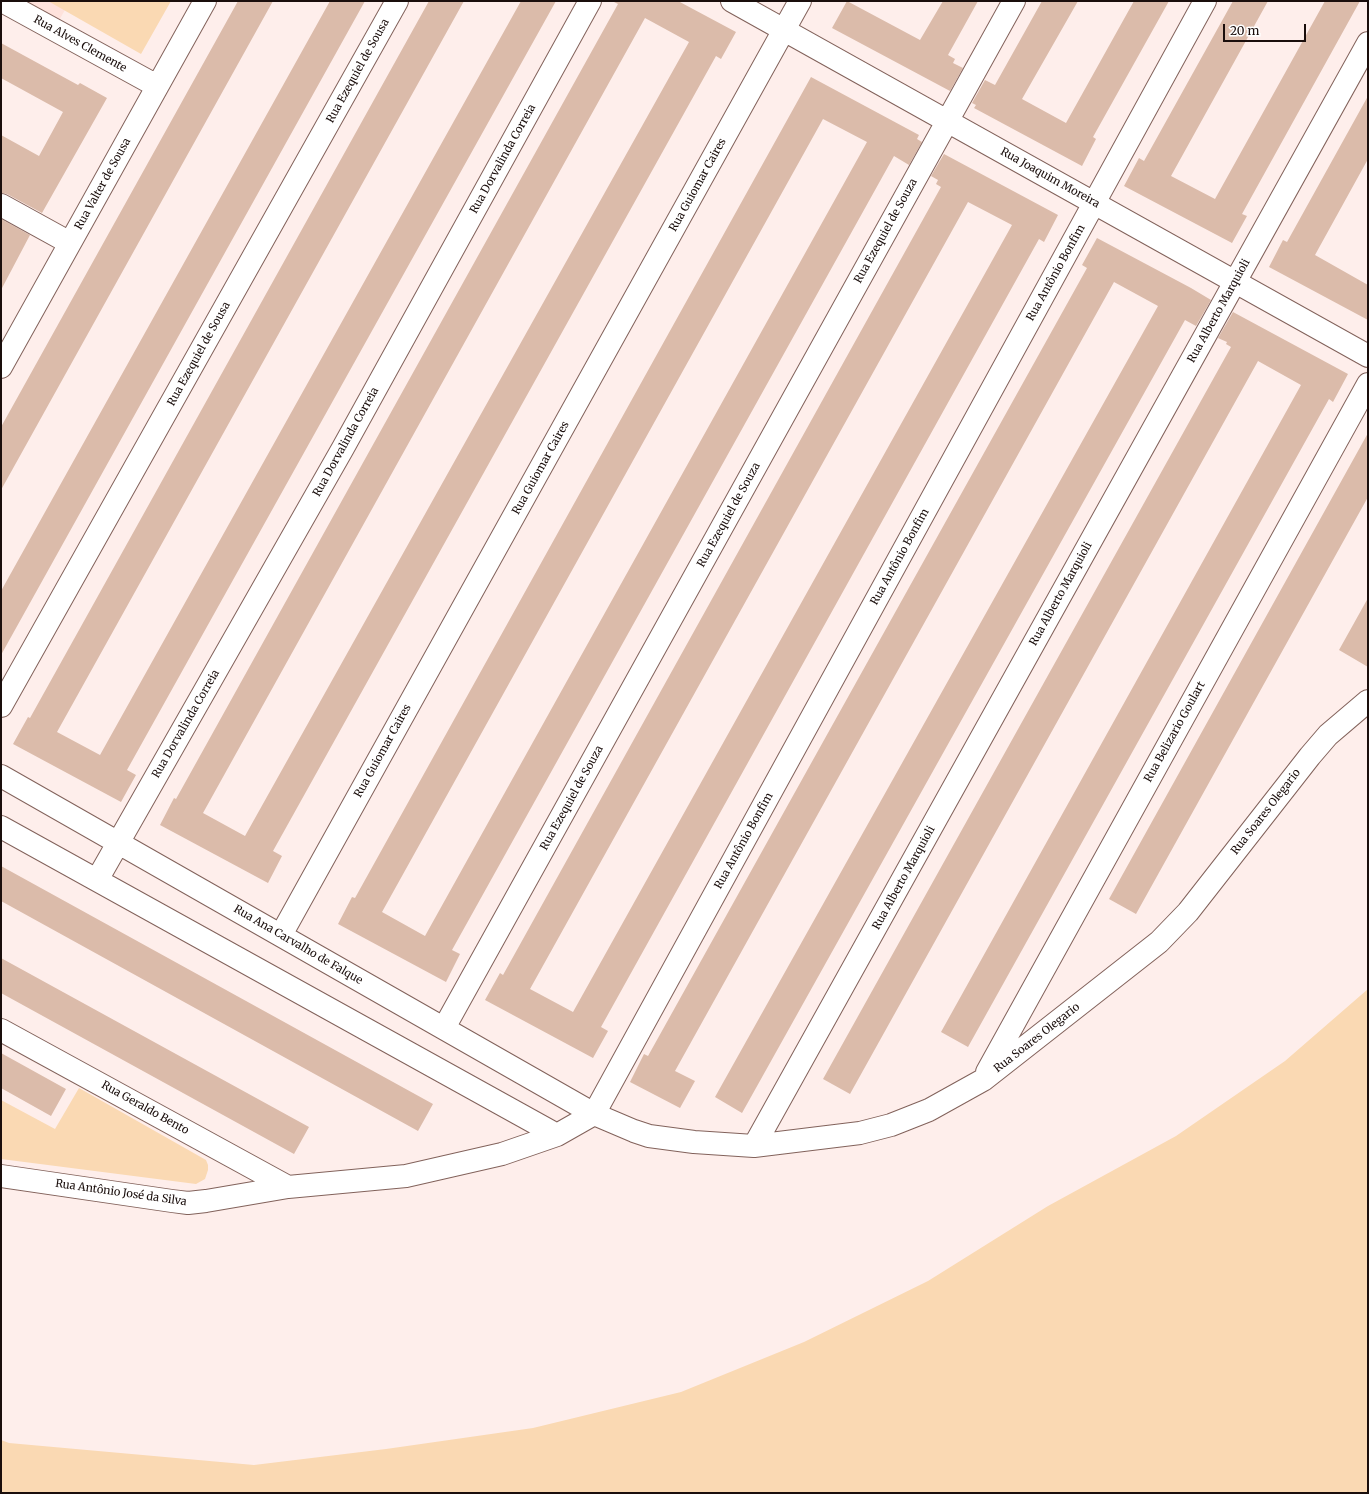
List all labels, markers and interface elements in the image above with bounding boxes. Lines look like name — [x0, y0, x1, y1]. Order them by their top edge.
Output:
street label: Rua Alves Clemente — [31, 13, 129, 75]
scale bar — [1225, 16, 1308, 42]
street label: Rua Ezequiel de Sousa — [324, 17, 392, 125]
text: 20 m — [1230, 23, 1259, 38]
street label: Rua Dorvalinda Correia — [467, 102, 539, 216]
street label: Rua Valter de Sousa — [72, 136, 134, 232]
street label: Rua Guiomar Caires — [667, 136, 729, 234]
street label: Rua Joaquim Moreira — [998, 145, 1102, 211]
street label: Rua Ezequiel de Souza — [852, 176, 920, 286]
street label: Rua Antônio Bonfim — [1024, 222, 1088, 324]
street label: Rua Alberto Marquioli — [1185, 257, 1253, 365]
street label: Rua Ezequiel de Sousa — [165, 300, 233, 408]
street label: Rua Dorvalinda Correia — [310, 385, 382, 499]
street label: Rua Guiomar Caires — [510, 419, 572, 517]
street label: Rua Ezequiel de Souza — [695, 460, 763, 570]
street label: Rua Antônio Bonfim — [868, 506, 932, 608]
street label: Rua Alberto Marquioli — [1027, 540, 1095, 648]
street label: Rua Dorvalinda Correia — [150, 667, 222, 781]
street label: Rua Belizario Goulart — [1142, 679, 1208, 785]
street label: Rua Guiomar Caires — [352, 702, 414, 800]
street label: Rua Ezequiel de Souza — [538, 743, 606, 853]
street label: Rua Soares Olegario — [1228, 767, 1304, 857]
street label: Rua Antônio Bonfim — [712, 790, 776, 892]
street label: Rua Alberto Marquioli — [870, 824, 938, 932]
street label: Rua Ana Carvalho de Falque — [231, 903, 365, 987]
street label: Rua Soares Olegario — [992, 1000, 1082, 1076]
street label: Rua Geraldo Bento — [99, 1079, 191, 1137]
street label: Rua Antônio José da Silva — [54, 1177, 188, 1209]

